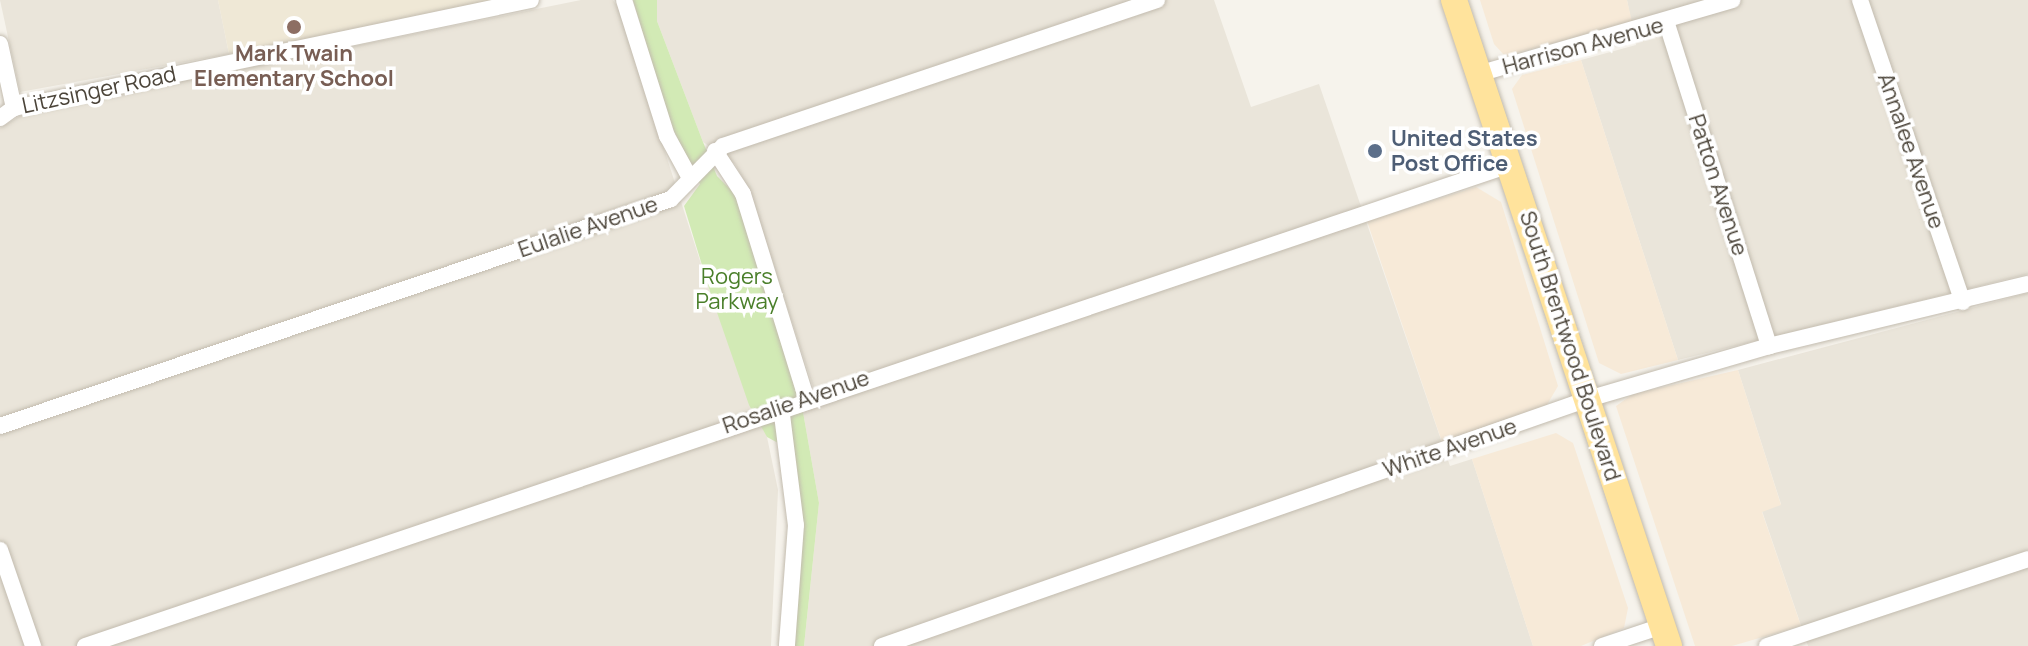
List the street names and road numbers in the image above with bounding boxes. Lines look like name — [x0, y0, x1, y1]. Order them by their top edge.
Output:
street label: Harrison Avenue — [1500, 12, 1666, 80]
street label: Litzsinger Road — [20, 61, 178, 119]
street label: Annalee Avenue — [1872, 70, 1950, 232]
street label: Patton Avenue — [1683, 111, 1753, 259]
street label: Eulalie Avenue — [515, 191, 661, 263]
street label: South Brentwood Boulevard — [1514, 208, 1626, 484]
street label: Rosalie Avenue — [719, 365, 873, 439]
street label: White Avenue — [1380, 413, 1520, 483]

